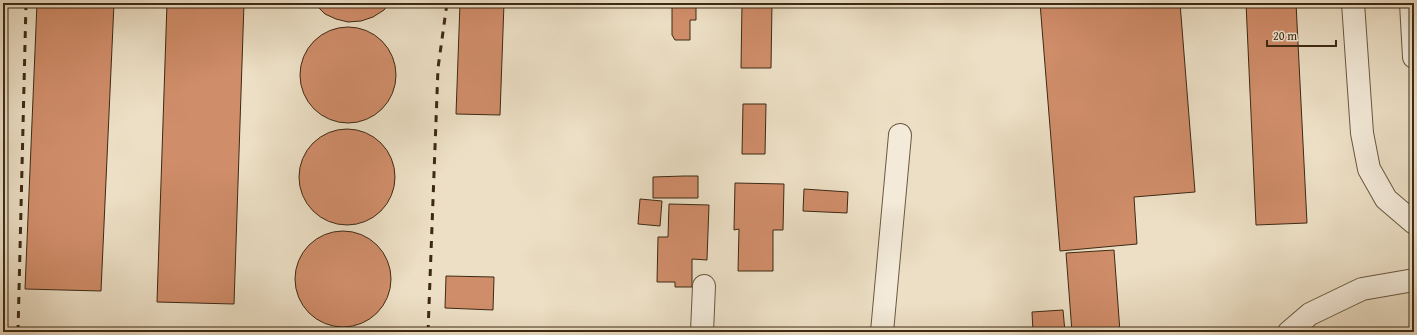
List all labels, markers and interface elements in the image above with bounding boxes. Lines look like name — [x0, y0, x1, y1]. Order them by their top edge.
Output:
scale bar — [1267, 22, 1336, 48]
text: 20 m — [1273, 27, 1297, 44]

